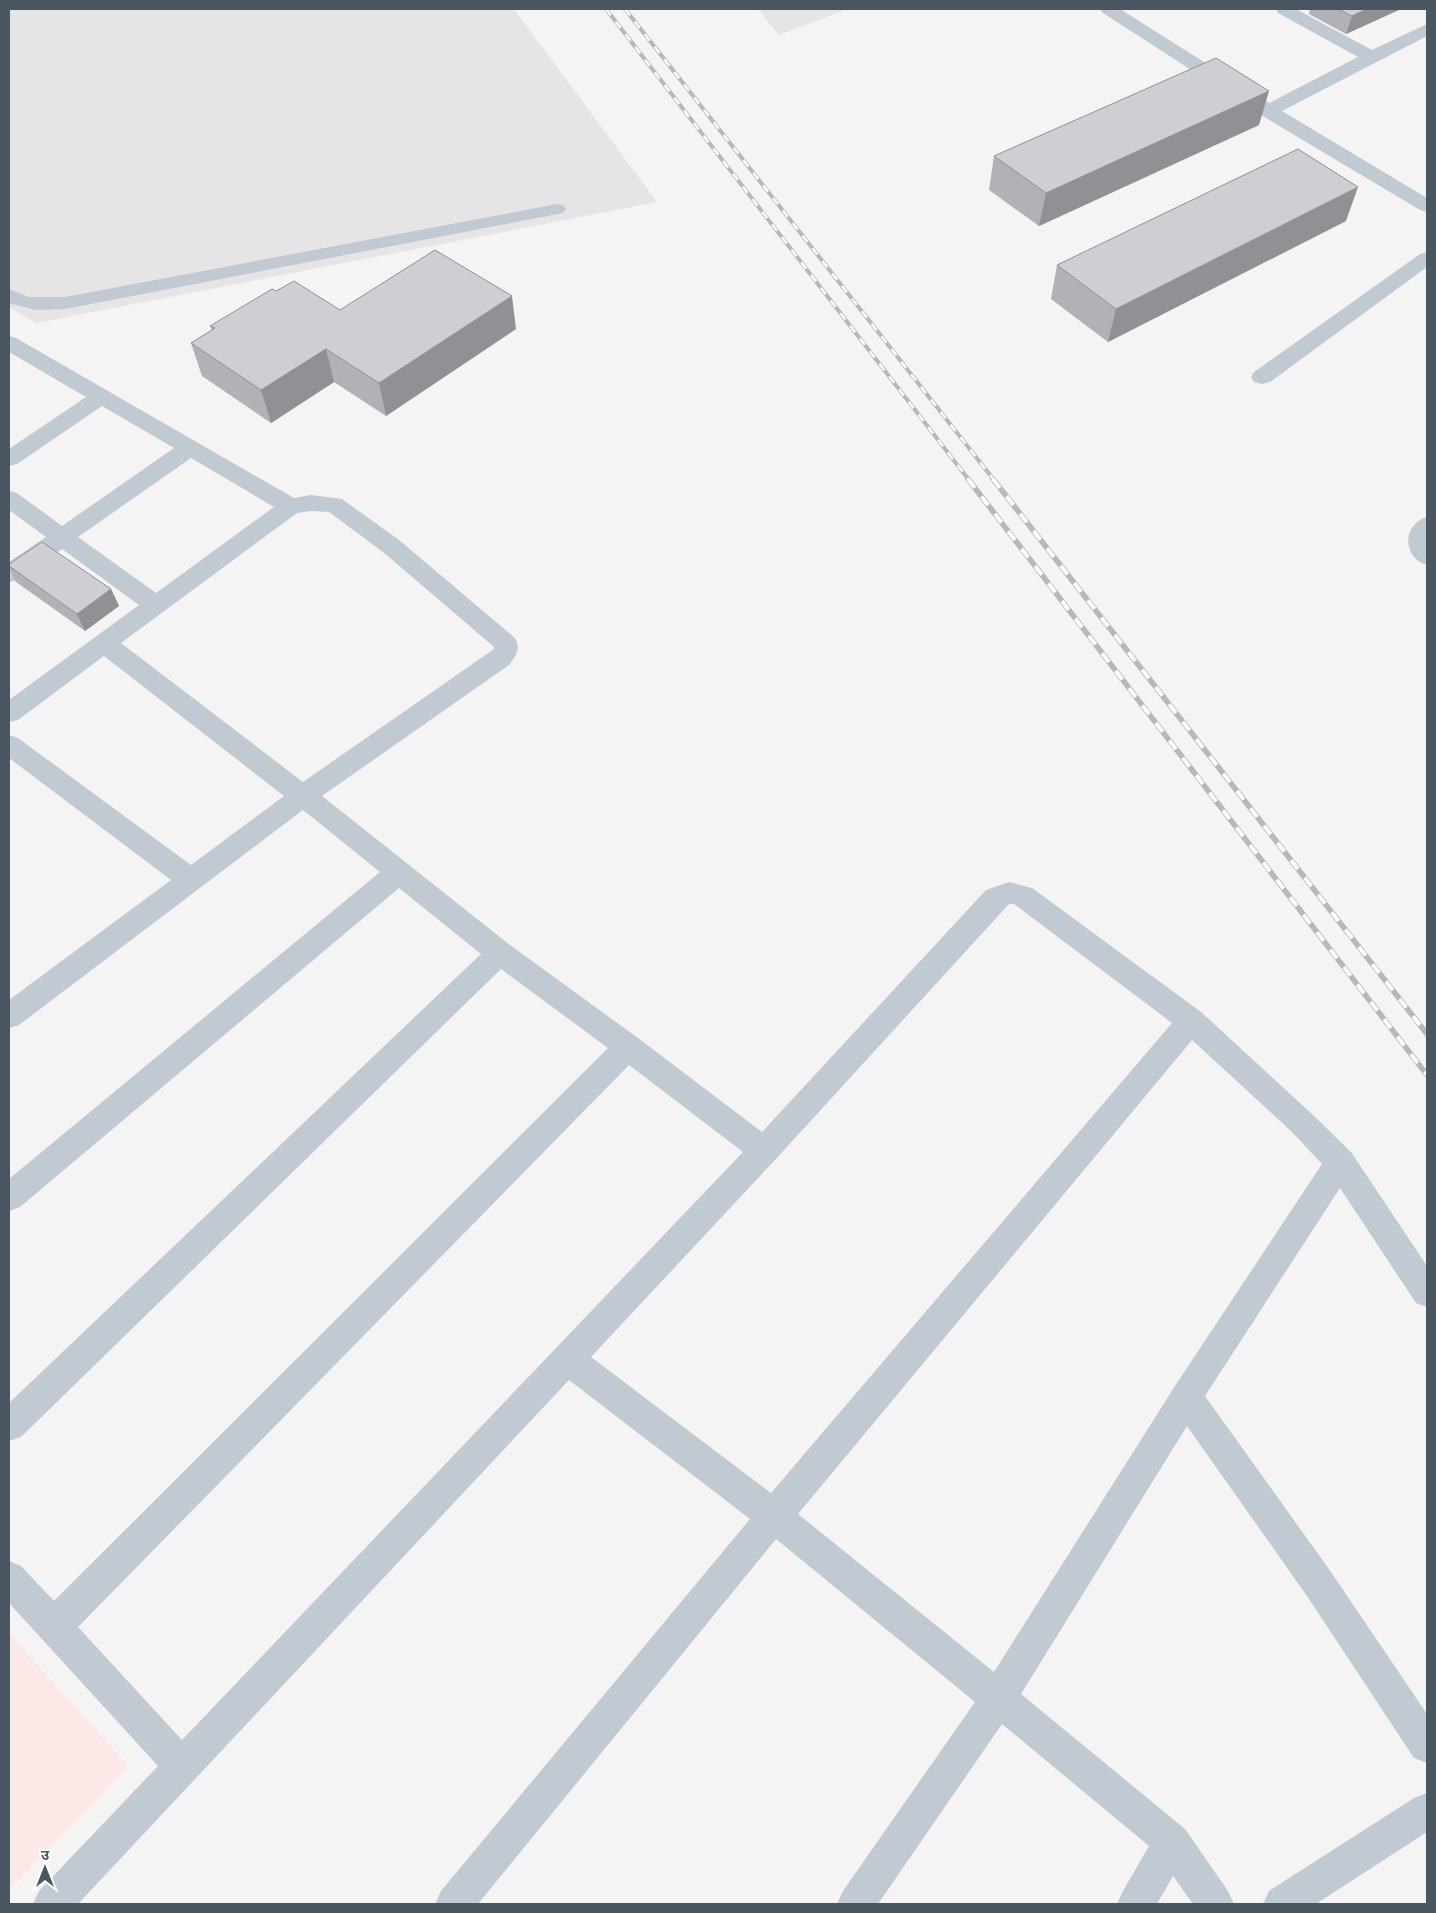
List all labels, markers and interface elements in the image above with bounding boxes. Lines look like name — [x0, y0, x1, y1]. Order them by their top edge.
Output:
north arrow — [20, 1843, 70, 1893]
text: उ — [41, 1847, 50, 1864]

